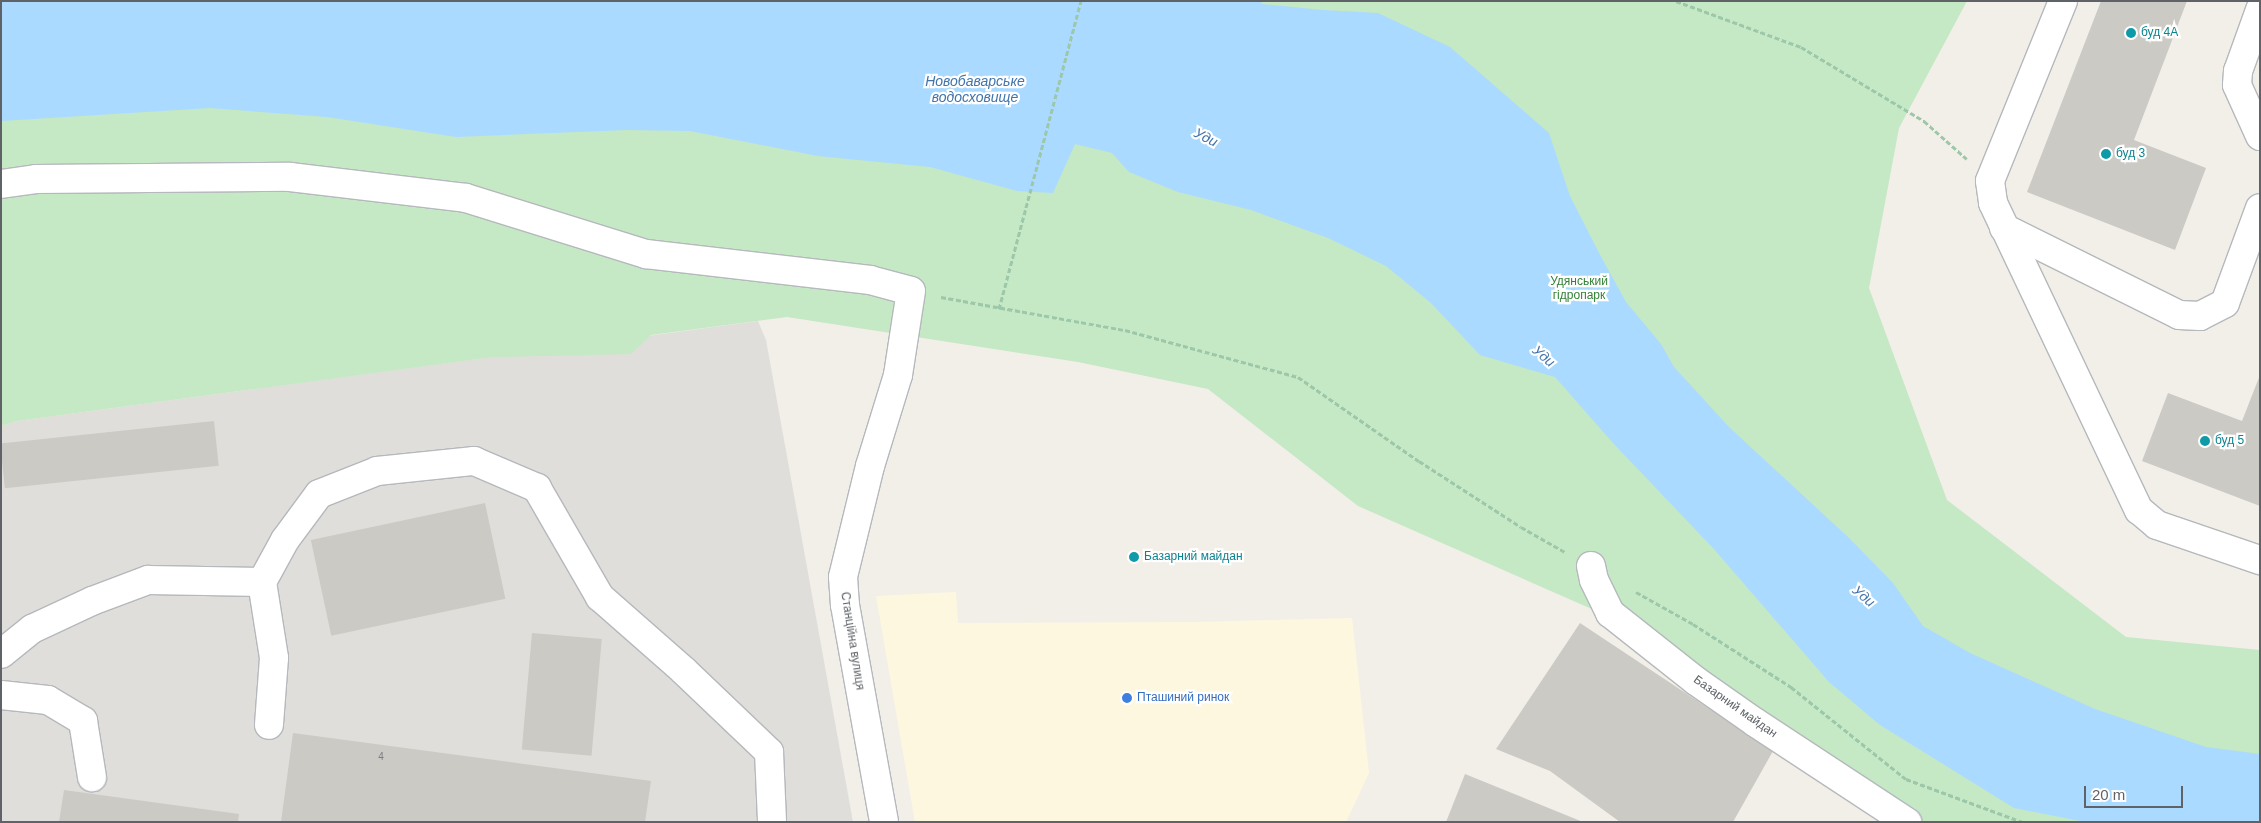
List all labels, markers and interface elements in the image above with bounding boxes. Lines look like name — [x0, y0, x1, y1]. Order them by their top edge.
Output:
place label: буд 4А — [2141, 26, 2178, 40]
marker: буд 4А — [2125, 27, 2137, 39]
water label: Новобаварське водосховище — [925, 73, 1025, 105]
water label: Уди — [1191, 124, 1221, 150]
place label: буд 3 — [2116, 147, 2145, 161]
marker: буд 3 — [2100, 148, 2112, 160]
park label: Удянський гідропарк — [1550, 275, 1608, 303]
water label: Уди — [1529, 342, 1559, 370]
place label: буд 5 — [2215, 434, 2244, 448]
marker: буд 5 — [2199, 435, 2211, 447]
place label: Базарний майдан — [1144, 550, 1243, 564]
marker: Базарний майдан — [1128, 551, 1140, 563]
water label: Уди — [1849, 582, 1879, 610]
street label: Станційна вулиця — [837, 591, 867, 691]
street label: Базарний майдан — [1691, 673, 1779, 741]
place label: Пташиний ринок — [1137, 691, 1229, 705]
marker: Пташиний ринок — [1121, 692, 1133, 704]
house number: 4 — [378, 751, 384, 763]
scale bar — [2086, 776, 2185, 808]
text: 20 m — [2092, 786, 2125, 803]

